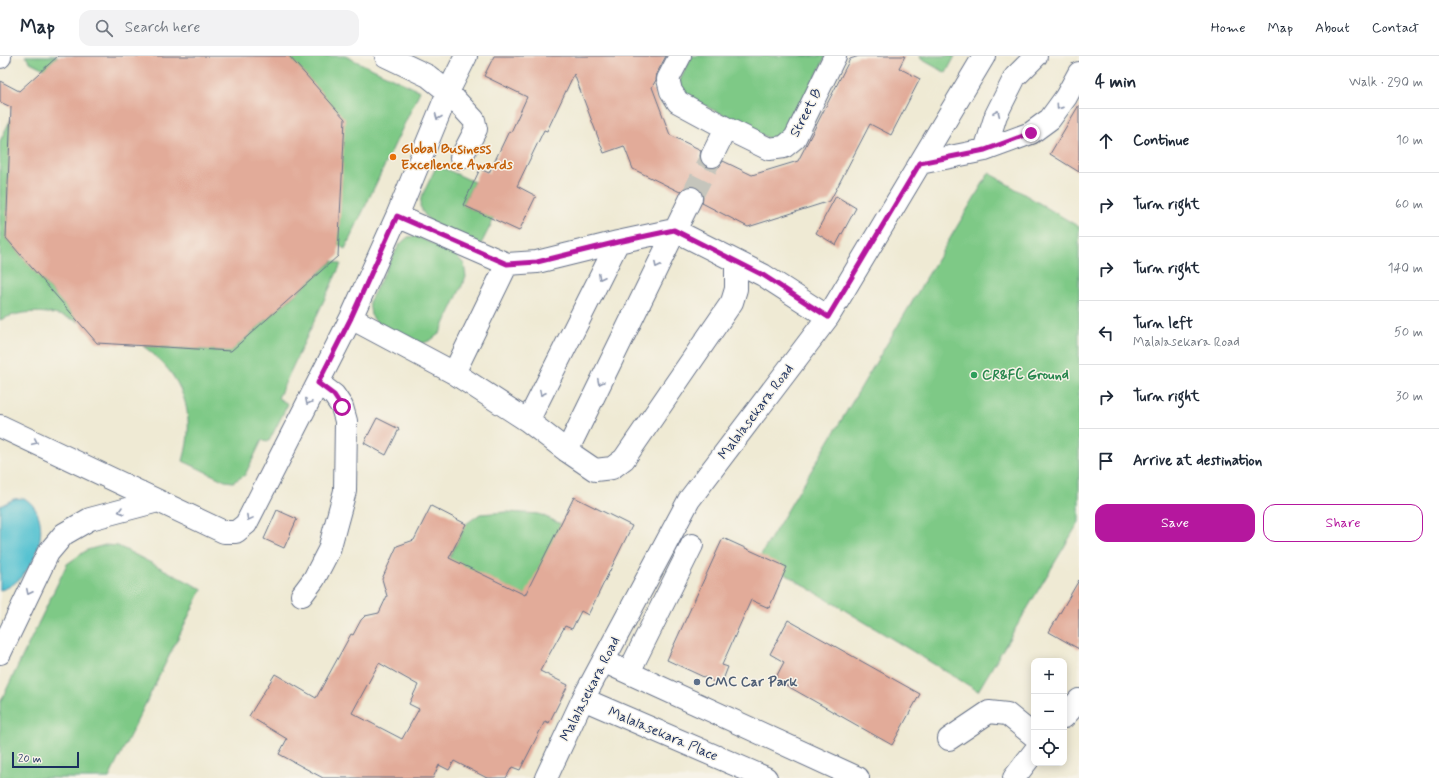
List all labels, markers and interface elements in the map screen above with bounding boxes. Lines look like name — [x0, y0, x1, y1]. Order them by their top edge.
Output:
search box — [79, 10, 359, 46]
text: Map — [20, 15, 55, 40]
icon: search — [93, 17, 115, 39]
text: Search here — [125, 18, 200, 38]
text: Home — [1211, 19, 1245, 37]
text: Map — [1267, 19, 1293, 37]
text: About — [1315, 19, 1350, 37]
text: Contact — [1372, 19, 1419, 37]
text: 4 min — [1095, 71, 1136, 93]
text: Walk · 290 m — [1349, 74, 1423, 91]
street label: Street B — [786, 85, 826, 140]
one-way arrow — [1057, 102, 1064, 109]
one-way arrow — [993, 109, 1001, 116]
one-way arrow — [435, 112, 443, 120]
route end — [1022, 124, 1040, 142]
icon: ahead — [1095, 130, 1117, 152]
text: Continue — [1133, 131, 1189, 151]
text: 10 m — [1396, 132, 1423, 149]
place label: Global Business Excellence Awards — [401, 140, 514, 174]
marker: Global Business Excellence Awards — [388, 152, 398, 162]
icon: right — [1095, 194, 1117, 216]
text: Turn right — [1133, 195, 1200, 215]
text: 60 m — [1395, 196, 1423, 213]
icon: right — [1095, 258, 1117, 280]
text: Turn right — [1133, 259, 1200, 279]
text: 140 m — [1388, 260, 1423, 277]
one-way arrow — [654, 261, 662, 268]
one-way arrow — [598, 272, 605, 280]
text: Turn left — [1133, 314, 1193, 334]
icon: left — [1095, 322, 1117, 344]
text: 50 m — [1394, 324, 1423, 341]
text: Malalasekara Road — [1133, 334, 1240, 351]
street label: Malalasekara Road — [714, 361, 798, 463]
place label: CR&FC Ground — [982, 366, 1069, 384]
marker: CR&FC Ground — [969, 370, 979, 380]
one-way arrow — [597, 377, 605, 385]
icon: right — [1095, 386, 1117, 408]
text: Turn right — [1133, 387, 1200, 407]
one-way arrow — [539, 388, 547, 396]
text: 30 m — [1396, 388, 1423, 405]
one-way arrow — [305, 398, 312, 406]
route start — [333, 398, 351, 416]
one-way arrow — [31, 437, 39, 445]
icon: arrive — [1095, 450, 1117, 472]
text: Arrive at destination — [1133, 451, 1262, 471]
button: Save — [1095, 504, 1255, 542]
button: Share — [1263, 504, 1423, 542]
one-way arrow — [117, 506, 124, 515]
one-way arrow — [246, 514, 254, 521]
one-way arrow — [26, 588, 34, 596]
street label: Malalasekara Road — [556, 634, 624, 744]
map controls — [1031, 658, 1067, 766]
button: + — [1031, 658, 1067, 694]
place label: CMC Car Park — [705, 673, 797, 691]
marker: CMC Car Park — [692, 677, 702, 687]
button: − — [1031, 694, 1067, 730]
street label: Malalasekara Place — [605, 703, 721, 765]
button: locate — [1031, 730, 1067, 766]
scale bar — [12, 750, 79, 769]
text: 20 m — [18, 752, 41, 766]

